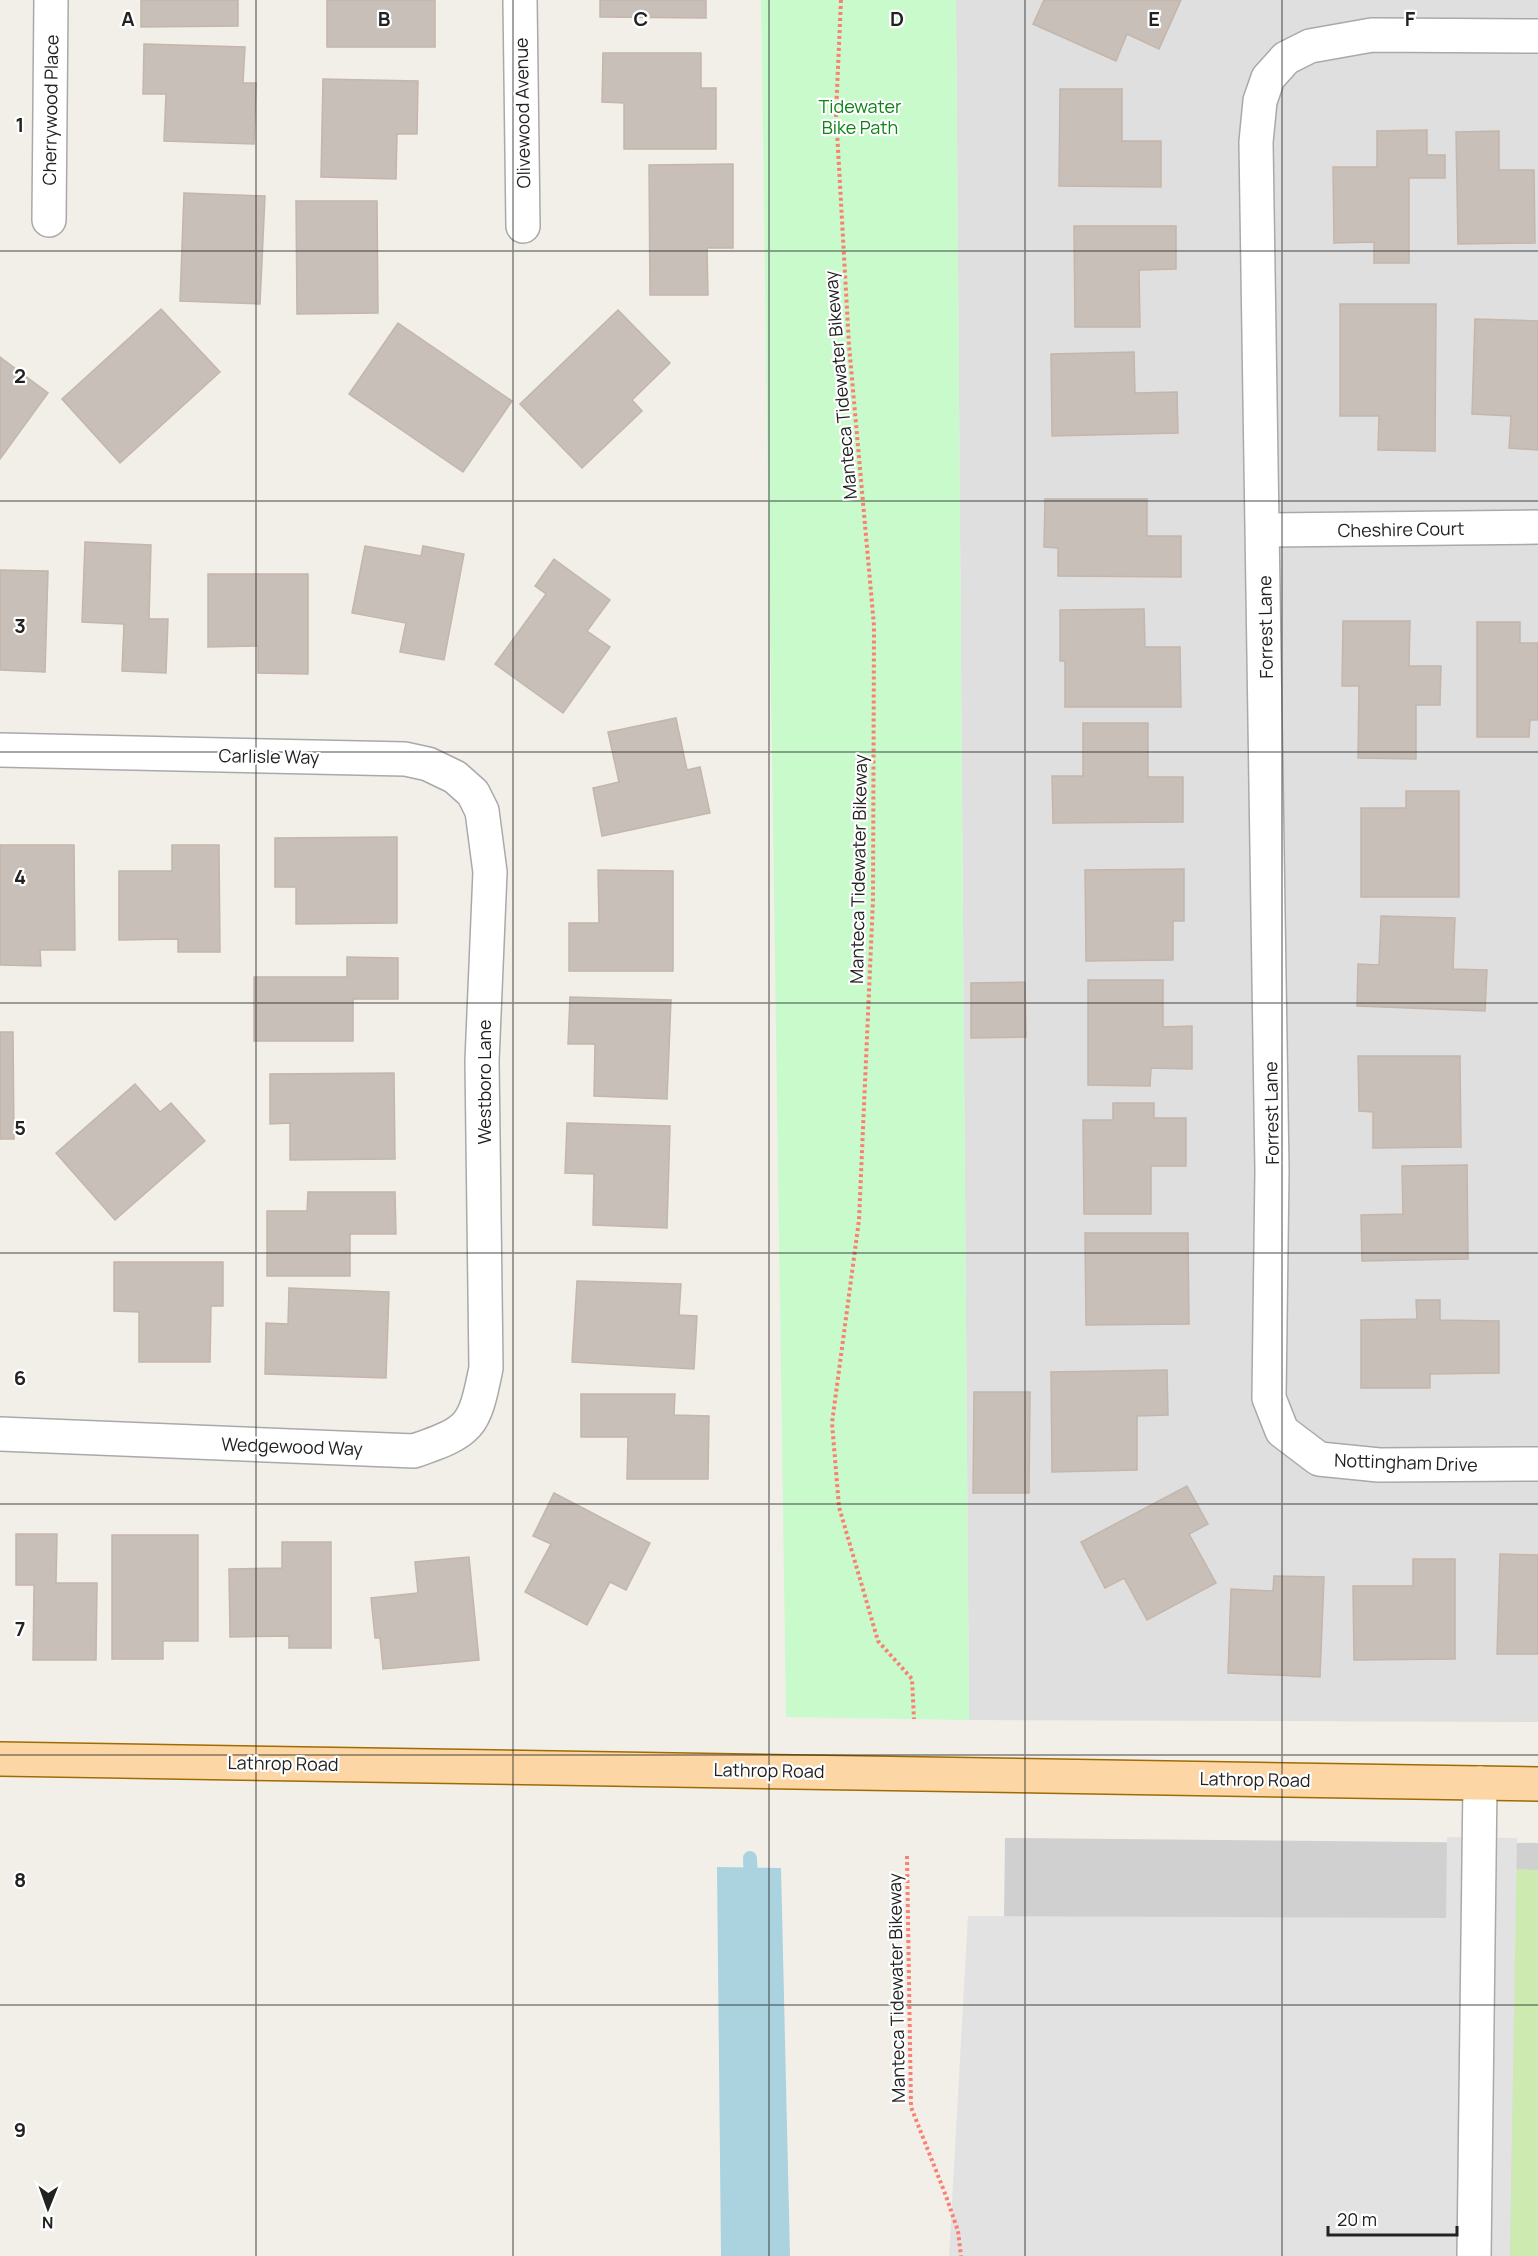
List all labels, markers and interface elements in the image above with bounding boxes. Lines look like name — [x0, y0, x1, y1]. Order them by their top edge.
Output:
text: A — [121, 5, 135, 32]
text: B — [378, 5, 391, 32]
text: C — [634, 5, 648, 32]
text: D — [890, 5, 904, 32]
text: E — [1148, 5, 1160, 32]
text: F — [1405, 5, 1416, 32]
street label: Cherrywood Place — [37, 34, 63, 186]
street label: Olivewood Avenue — [509, 37, 535, 189]
park label: Tidewater Bike Path — [819, 94, 902, 139]
text: 1 — [16, 111, 24, 138]
street label: Manteca Tidewater Bikeway — [818, 269, 862, 500]
text: 2 — [14, 362, 26, 389]
street label: Cheshire Court — [1337, 516, 1465, 542]
street label: Forrest Lane — [1252, 575, 1278, 679]
text: 3 — [14, 612, 26, 639]
street label: Carlisle Way — [219, 743, 320, 769]
street label: Manteca Tidewater Bikeway — [844, 754, 872, 984]
text: 4 — [14, 863, 26, 890]
street label: Westboro Lane — [472, 1019, 496, 1145]
street label: Forrest Lane — [1258, 1061, 1284, 1165]
text: 5 — [14, 1114, 26, 1141]
text: 6 — [14, 1364, 26, 1391]
street label: Wedgewood Way — [221, 1432, 364, 1460]
street label: Nottingham Drive — [1334, 1448, 1478, 1476]
text: 7 — [15, 1615, 25, 1642]
street label: Lathrop Road — [227, 1750, 339, 1776]
street label: Lathrop Road — [713, 1757, 825, 1783]
street label: Lathrop Road — [1199, 1766, 1311, 1792]
text: 8 — [14, 1866, 26, 1893]
street label: Manteca Tidewater Bikeway — [882, 1873, 910, 2103]
text: 9 — [14, 2116, 26, 2143]
north arrow — [18, 2178, 78, 2238]
scale bar — [1328, 2199, 1457, 2237]
text: 20 m — [1337, 2207, 1377, 2231]
text: N — [42, 2212, 54, 2234]

